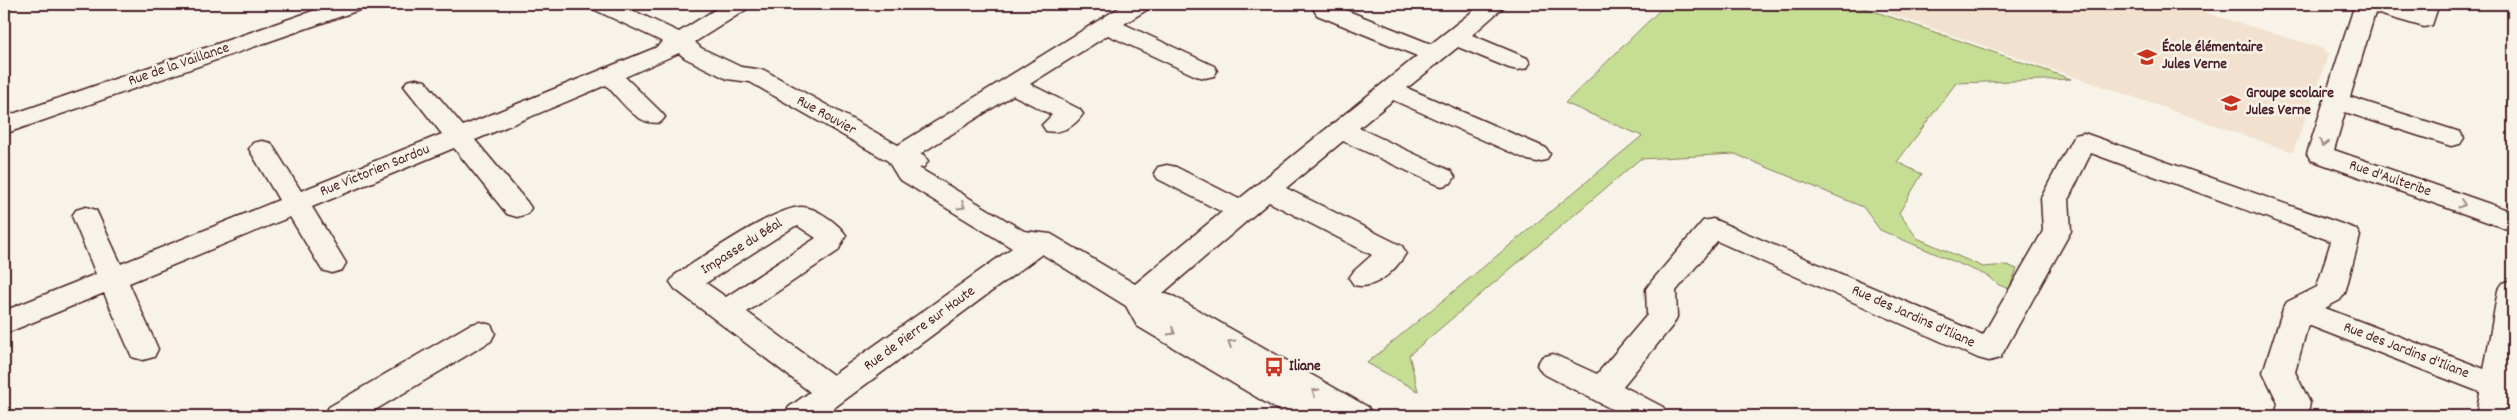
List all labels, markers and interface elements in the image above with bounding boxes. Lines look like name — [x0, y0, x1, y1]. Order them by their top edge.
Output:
street label: Rue de la Vaillance — [125, 37, 233, 93]
place label: École élémentaire Jules Verne — [2162, 37, 2263, 76]
school or university icon: École élémentaire Jules Verne — [2136, 46, 2158, 68]
place label: Groupe scolaire Jules Verne — [2246, 83, 2334, 122]
street label: Rue Rouvier — [792, 91, 860, 142]
school or university icon: Groupe scolaire Jules Verne — [2220, 92, 2242, 114]
street label: Rue Victorien Sardou — [317, 139, 433, 203]
one-way arrow — [2319, 139, 2329, 147]
street label: Rue d'Aulteribe — [2346, 155, 2434, 203]
one-way arrow — [2458, 198, 2466, 208]
one-way arrow — [957, 199, 966, 209]
street label: Impasse du Béal — [697, 213, 787, 281]
street label: Rue des Jardins d'Iliane — [1848, 280, 1979, 354]
street label: Rue de Pierre sur Haute — [860, 281, 981, 377]
street label: Rue des Jardins d'Iliane — [2340, 317, 2473, 385]
one-way arrow — [1166, 325, 1175, 335]
one-way arrow — [1228, 339, 1237, 349]
bus stop icon: Iliane — [1263, 356, 1285, 378]
place label: Iliane — [1289, 356, 1321, 378]
one-way arrow — [1312, 388, 1321, 398]

